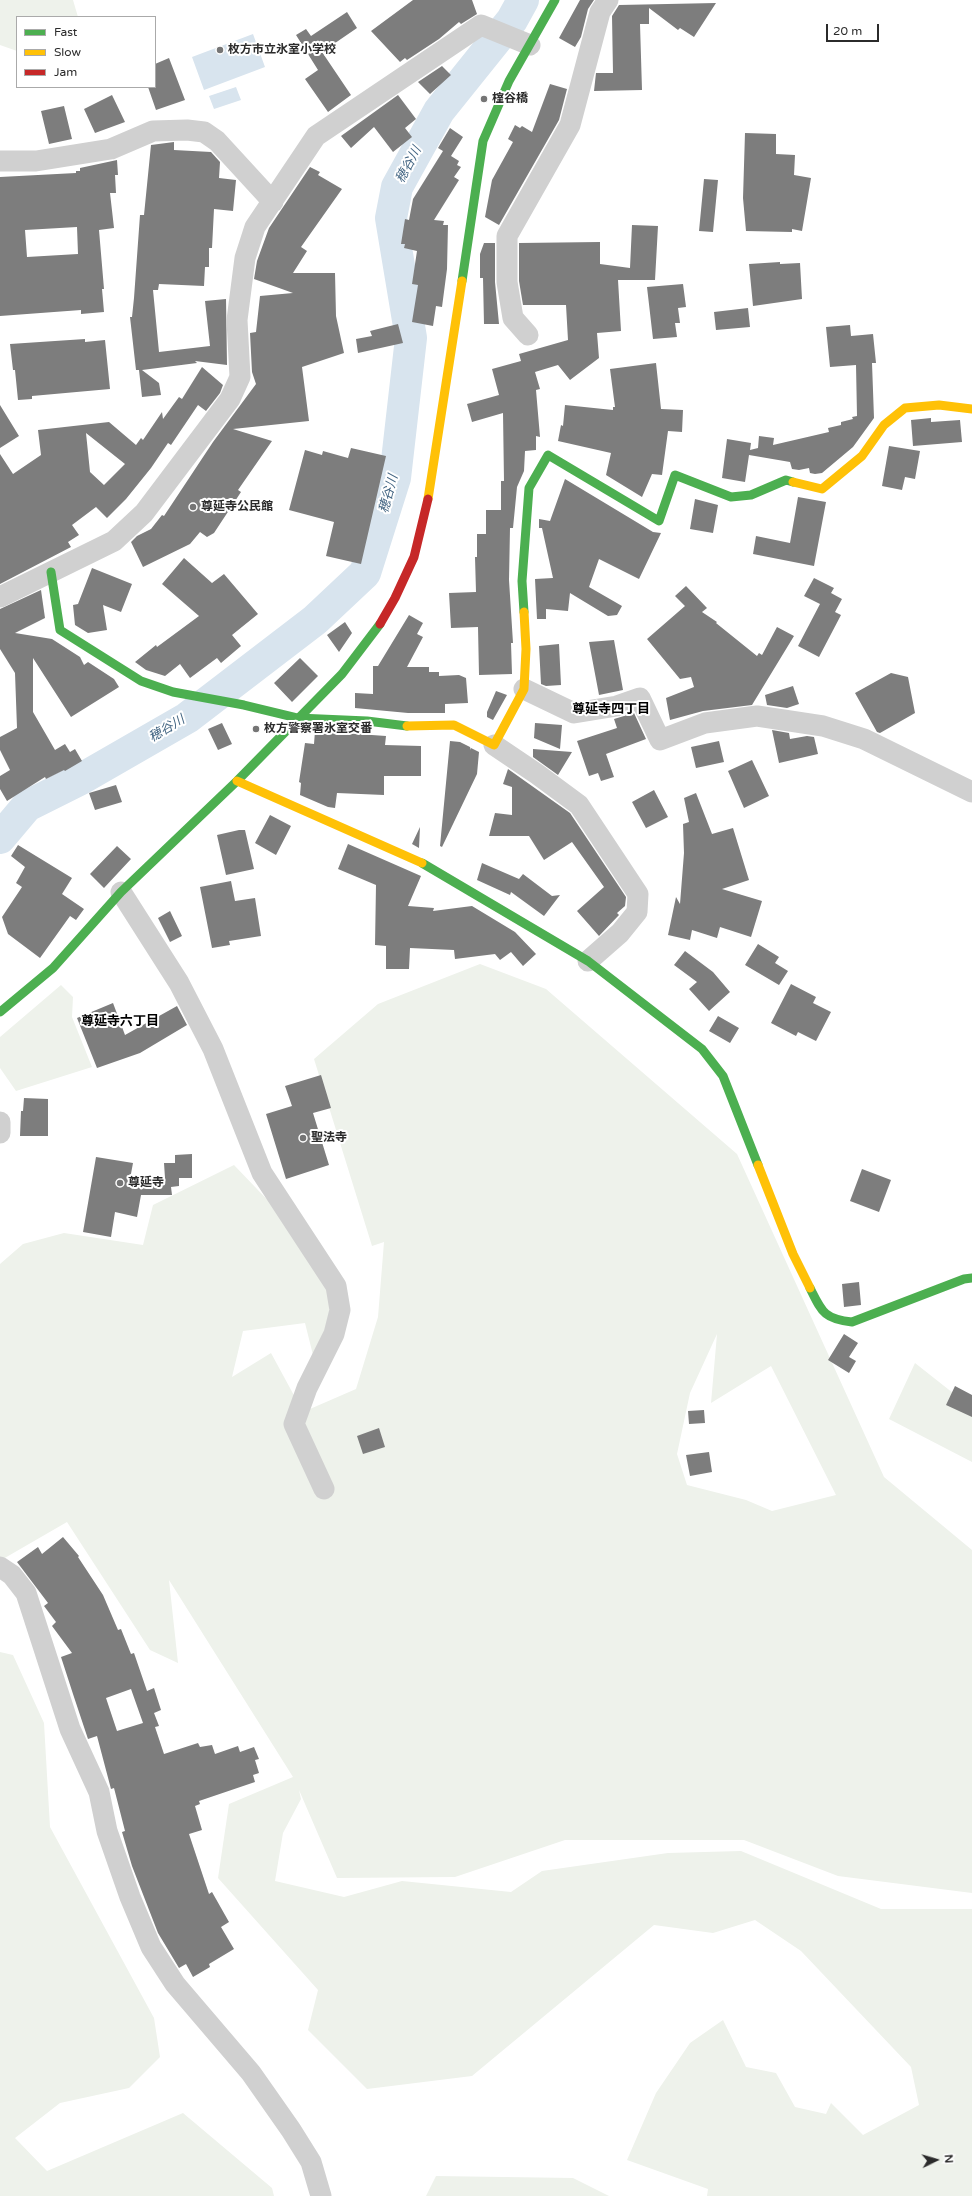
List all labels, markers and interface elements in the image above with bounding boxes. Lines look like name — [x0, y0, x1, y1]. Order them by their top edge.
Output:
legend — [16, 16, 156, 88]
scale bar — [828, 16, 881, 42]
text: 20 m — [833, 24, 862, 38]
text: Fast — [54, 25, 77, 39]
place label: 枚方市立氷室小学校 — [228, 43, 336, 57]
text: Slow — [54, 45, 81, 59]
marker: 枚方市立氷室小学校 — [215, 45, 225, 55]
text: Jam — [54, 65, 77, 79]
place label: 榁谷橋 — [492, 92, 528, 106]
marker: 榁谷橋 — [479, 94, 489, 104]
water label: 穂谷川 — [393, 144, 425, 186]
water label: 穂谷川 — [376, 473, 402, 515]
place label: 尊延寺公民館 — [201, 500, 273, 514]
marker: 尊延寺公民館 — [188, 502, 198, 512]
district label: 尊延寺四丁目 — [572, 702, 650, 718]
water label: 穂谷川 — [146, 712, 188, 746]
place label: 枚方警察署氷室交番 — [264, 722, 372, 736]
marker: 枚方警察署氷室交番 — [251, 724, 261, 734]
district label: 尊延寺六丁目 — [81, 1014, 159, 1030]
place label: 聖法寺 — [311, 1131, 347, 1145]
marker: 聖法寺 — [298, 1133, 308, 1143]
place label: 尊延寺 — [128, 1176, 164, 1190]
marker: 尊延寺 — [115, 1178, 125, 1188]
north arrow — [916, 2140, 956, 2180]
text: N — [942, 2154, 955, 2164]

